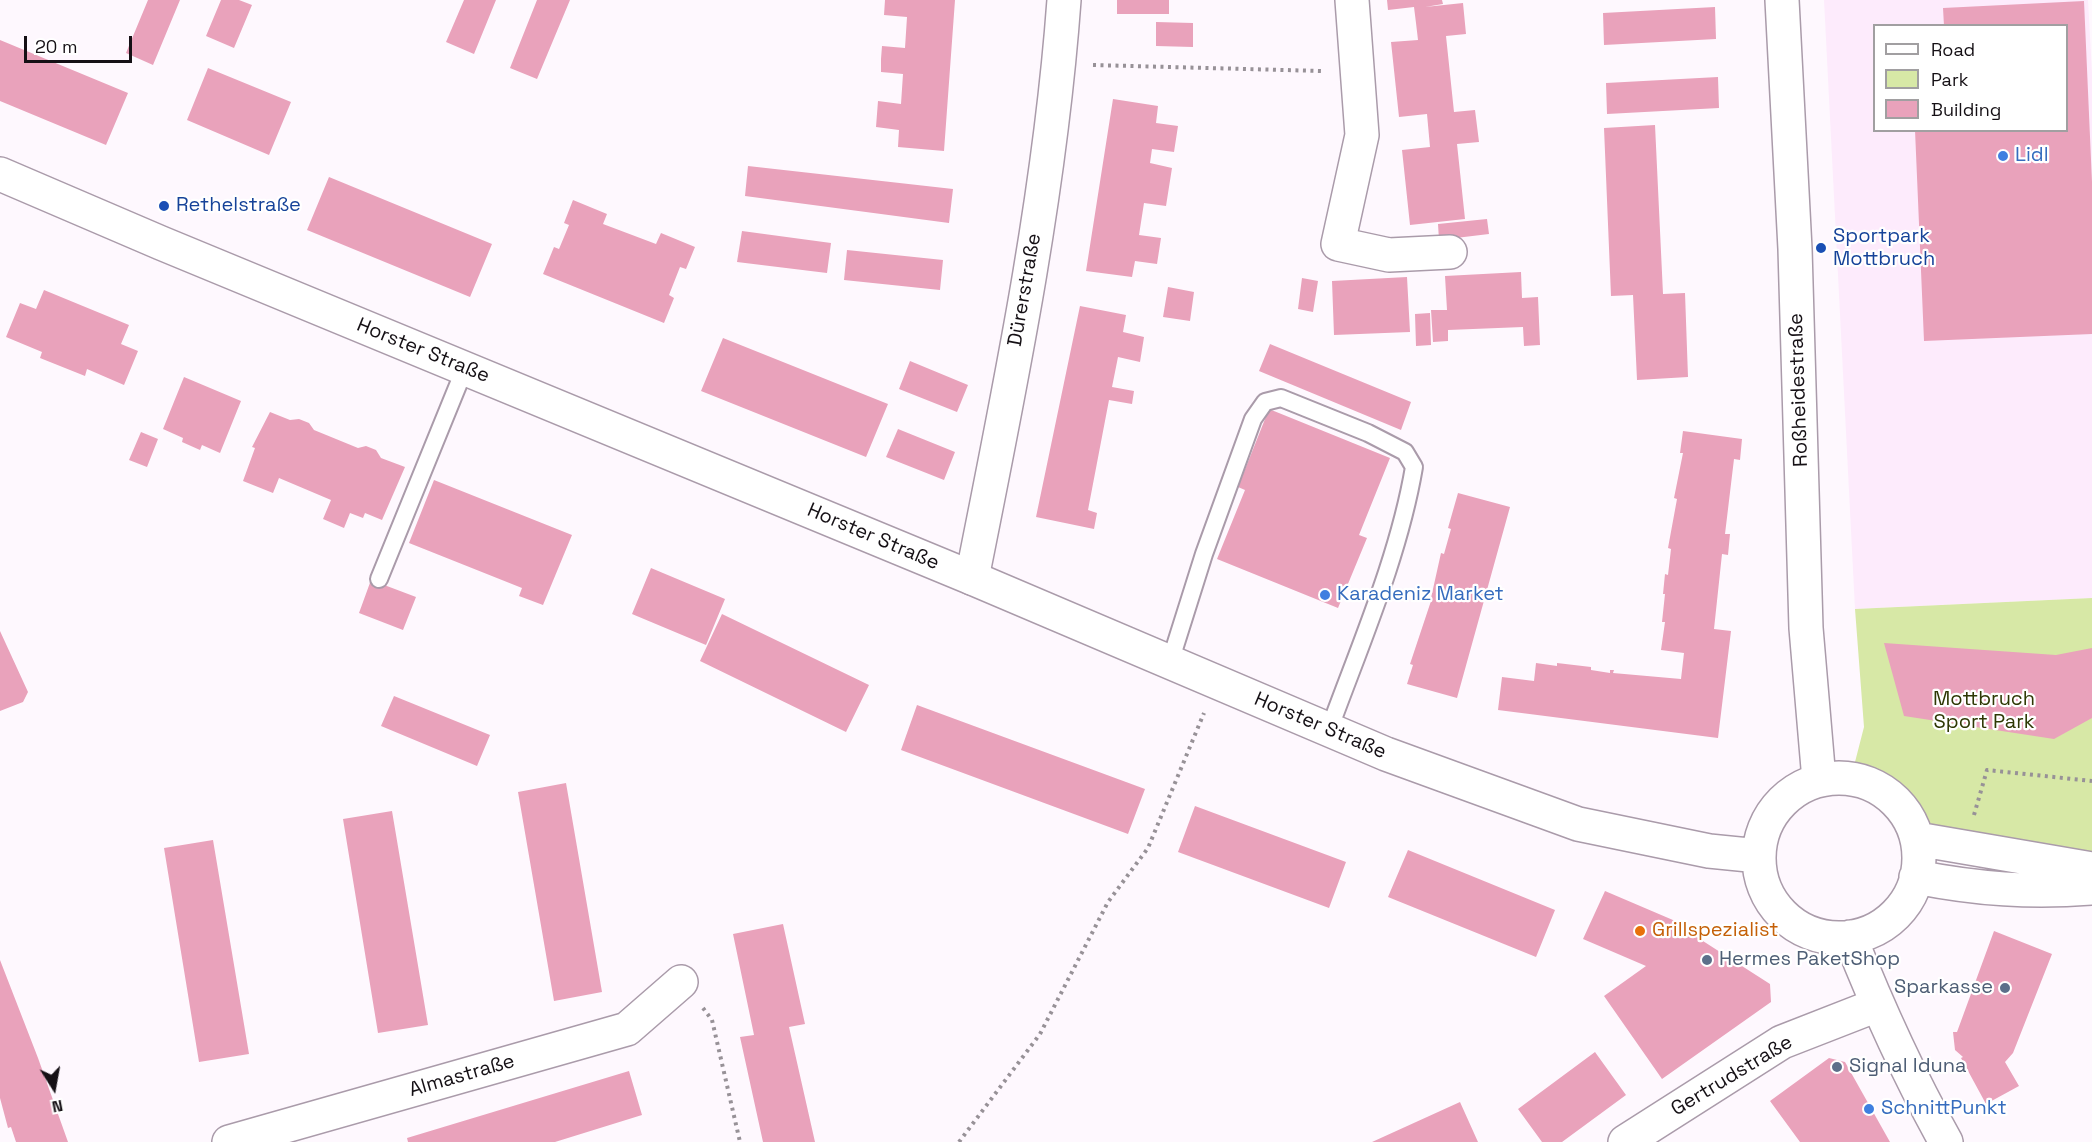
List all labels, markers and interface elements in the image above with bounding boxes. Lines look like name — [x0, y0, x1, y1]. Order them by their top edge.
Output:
scale bar — [27, 24, 135, 62]
legend — [1873, 24, 2068, 132]
text: 20 m — [35, 35, 78, 58]
text: Road — [1931, 38, 1975, 61]
text: Park — [1931, 68, 1968, 91]
text: Building — [1931, 98, 2001, 121]
place label: Lidl — [2015, 144, 2049, 168]
marker: Lidl — [1996, 149, 2010, 163]
place label: Rethelstraße — [176, 194, 301, 218]
marker: Rethelstraße — [157, 199, 171, 213]
place label: Sportpark Mottbruch — [1833, 225, 1935, 272]
street label: Dürerstraße — [1003, 232, 1047, 348]
marker: Sportpark Mottbruch — [1814, 241, 1828, 255]
street label: Horster Straße — [353, 313, 493, 389]
street label: Roßheidestraße — [1784, 313, 1814, 467]
street label: Horster Straße — [803, 498, 943, 576]
place label: Karadeniz Market — [1337, 583, 1504, 607]
marker: Karadeniz Market — [1318, 588, 1332, 602]
street label: Horster Straße — [1250, 687, 1390, 765]
park label: Mottbruch Sport Park — [1933, 688, 2035, 735]
place label: Grillspezialist — [1652, 919, 1778, 943]
marker: Grillspezialist — [1633, 924, 1647, 938]
place label: Hermes PaketShop — [1719, 948, 1900, 972]
marker: Hermes PaketShop — [1700, 953, 1714, 967]
place label: Sparkasse — [1894, 976, 1993, 1000]
marker: Sparkasse — [1998, 981, 2012, 995]
street label: Gertrudstraße — [1667, 1030, 1797, 1122]
street label: Almastraße — [406, 1049, 518, 1103]
place label: Signal Iduna — [1849, 1055, 1967, 1079]
north arrow — [24, 1058, 84, 1118]
marker: Signal Iduna — [1830, 1060, 1844, 1074]
text: N — [50, 1095, 65, 1117]
place label: SchnittPunkt — [1881, 1097, 2007, 1121]
marker: SchnittPunkt — [1862, 1102, 1876, 1116]

